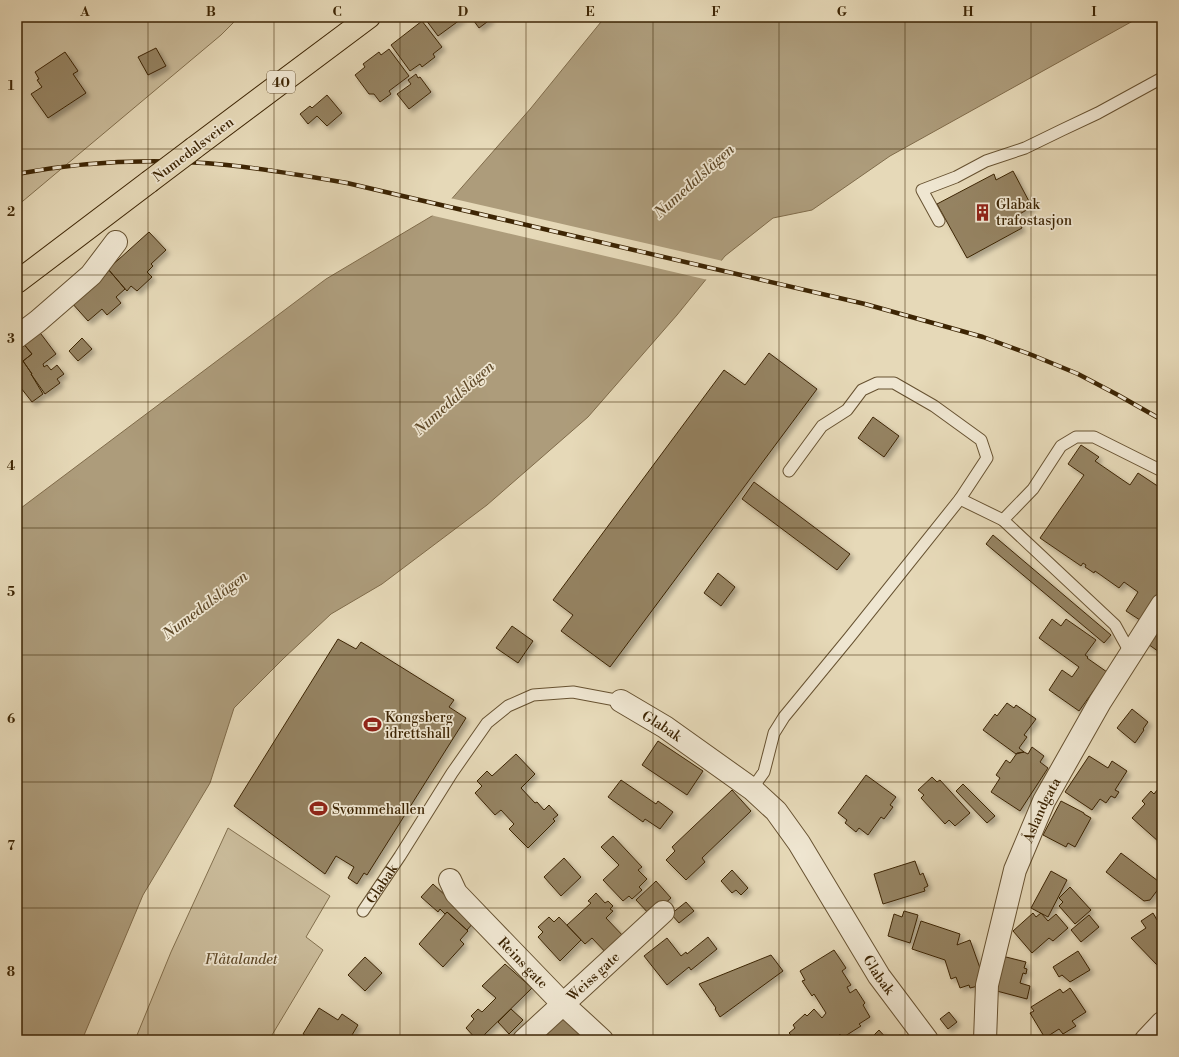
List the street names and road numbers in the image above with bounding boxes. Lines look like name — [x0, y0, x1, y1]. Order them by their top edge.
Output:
road number: 40 — [267, 71, 295, 93]
street label: Numedalsveien — [149, 113, 238, 186]
street label: Glabak — [638, 707, 686, 746]
street label: Åslandgata — [1017, 774, 1066, 847]
street label: Glabak — [363, 860, 402, 907]
street label: Reins gate — [493, 934, 551, 993]
street label: Weiss gate — [563, 948, 624, 1006]
street label: Glabak — [859, 952, 898, 999]

